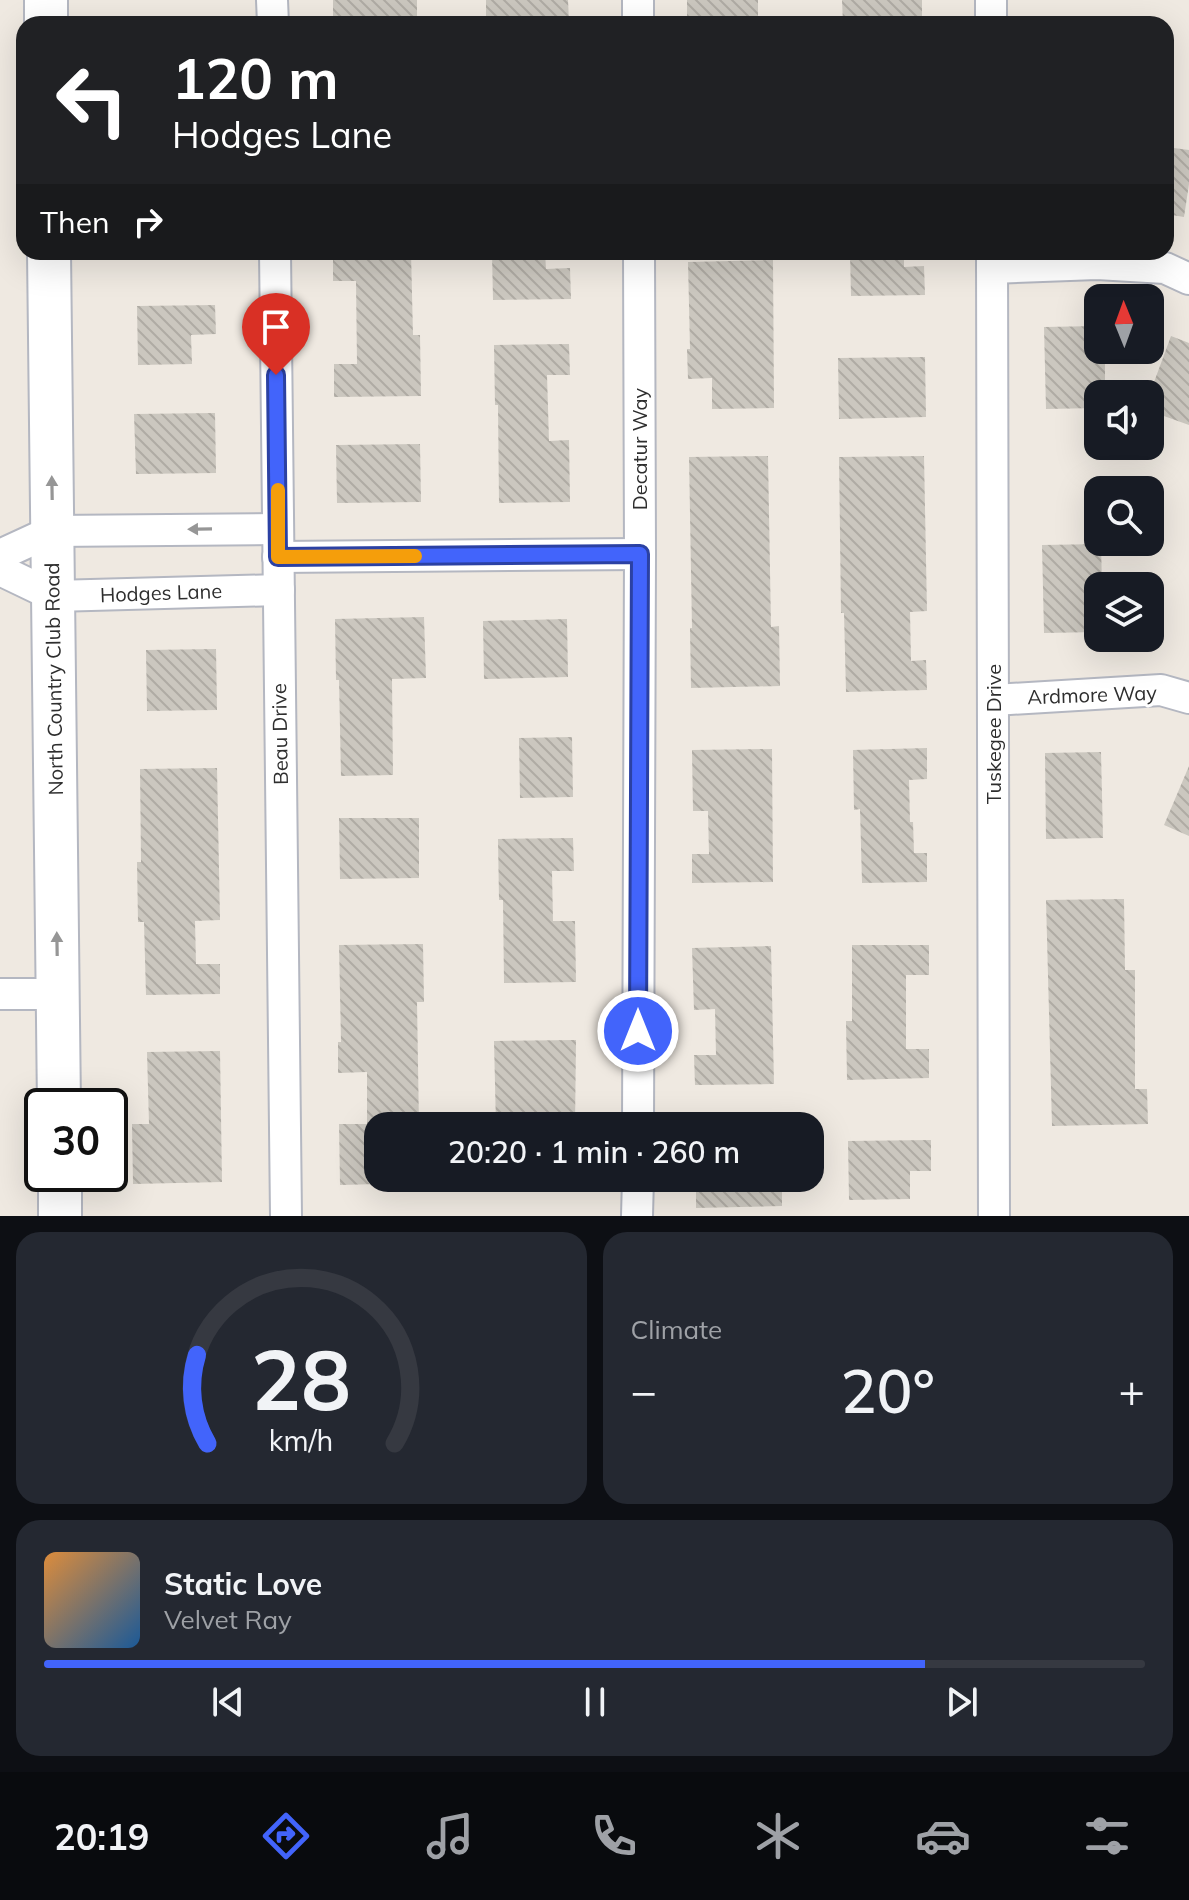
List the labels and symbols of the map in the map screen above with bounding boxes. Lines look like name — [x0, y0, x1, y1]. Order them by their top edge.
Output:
north arrow — [1084, 284, 1164, 364]
pin — [242, 293, 310, 375]
street label: Decatur Way — [627, 387, 652, 510]
one-way arrow — [45, 475, 58, 500]
one-way arrow — [187, 523, 212, 535]
street label: North Country Club Road — [39, 562, 68, 796]
street label: Hodges Lane — [99, 578, 223, 607]
street label: Tuskegee Drive — [981, 664, 1006, 804]
street label: Ardmore Way — [1027, 680, 1158, 709]
street label: Beau Drive — [266, 683, 293, 785]
one-way arrow — [51, 931, 63, 956]
position arrow — [596, 989, 680, 1073]
speed limit sign: 30 — [24, 1088, 128, 1192]

